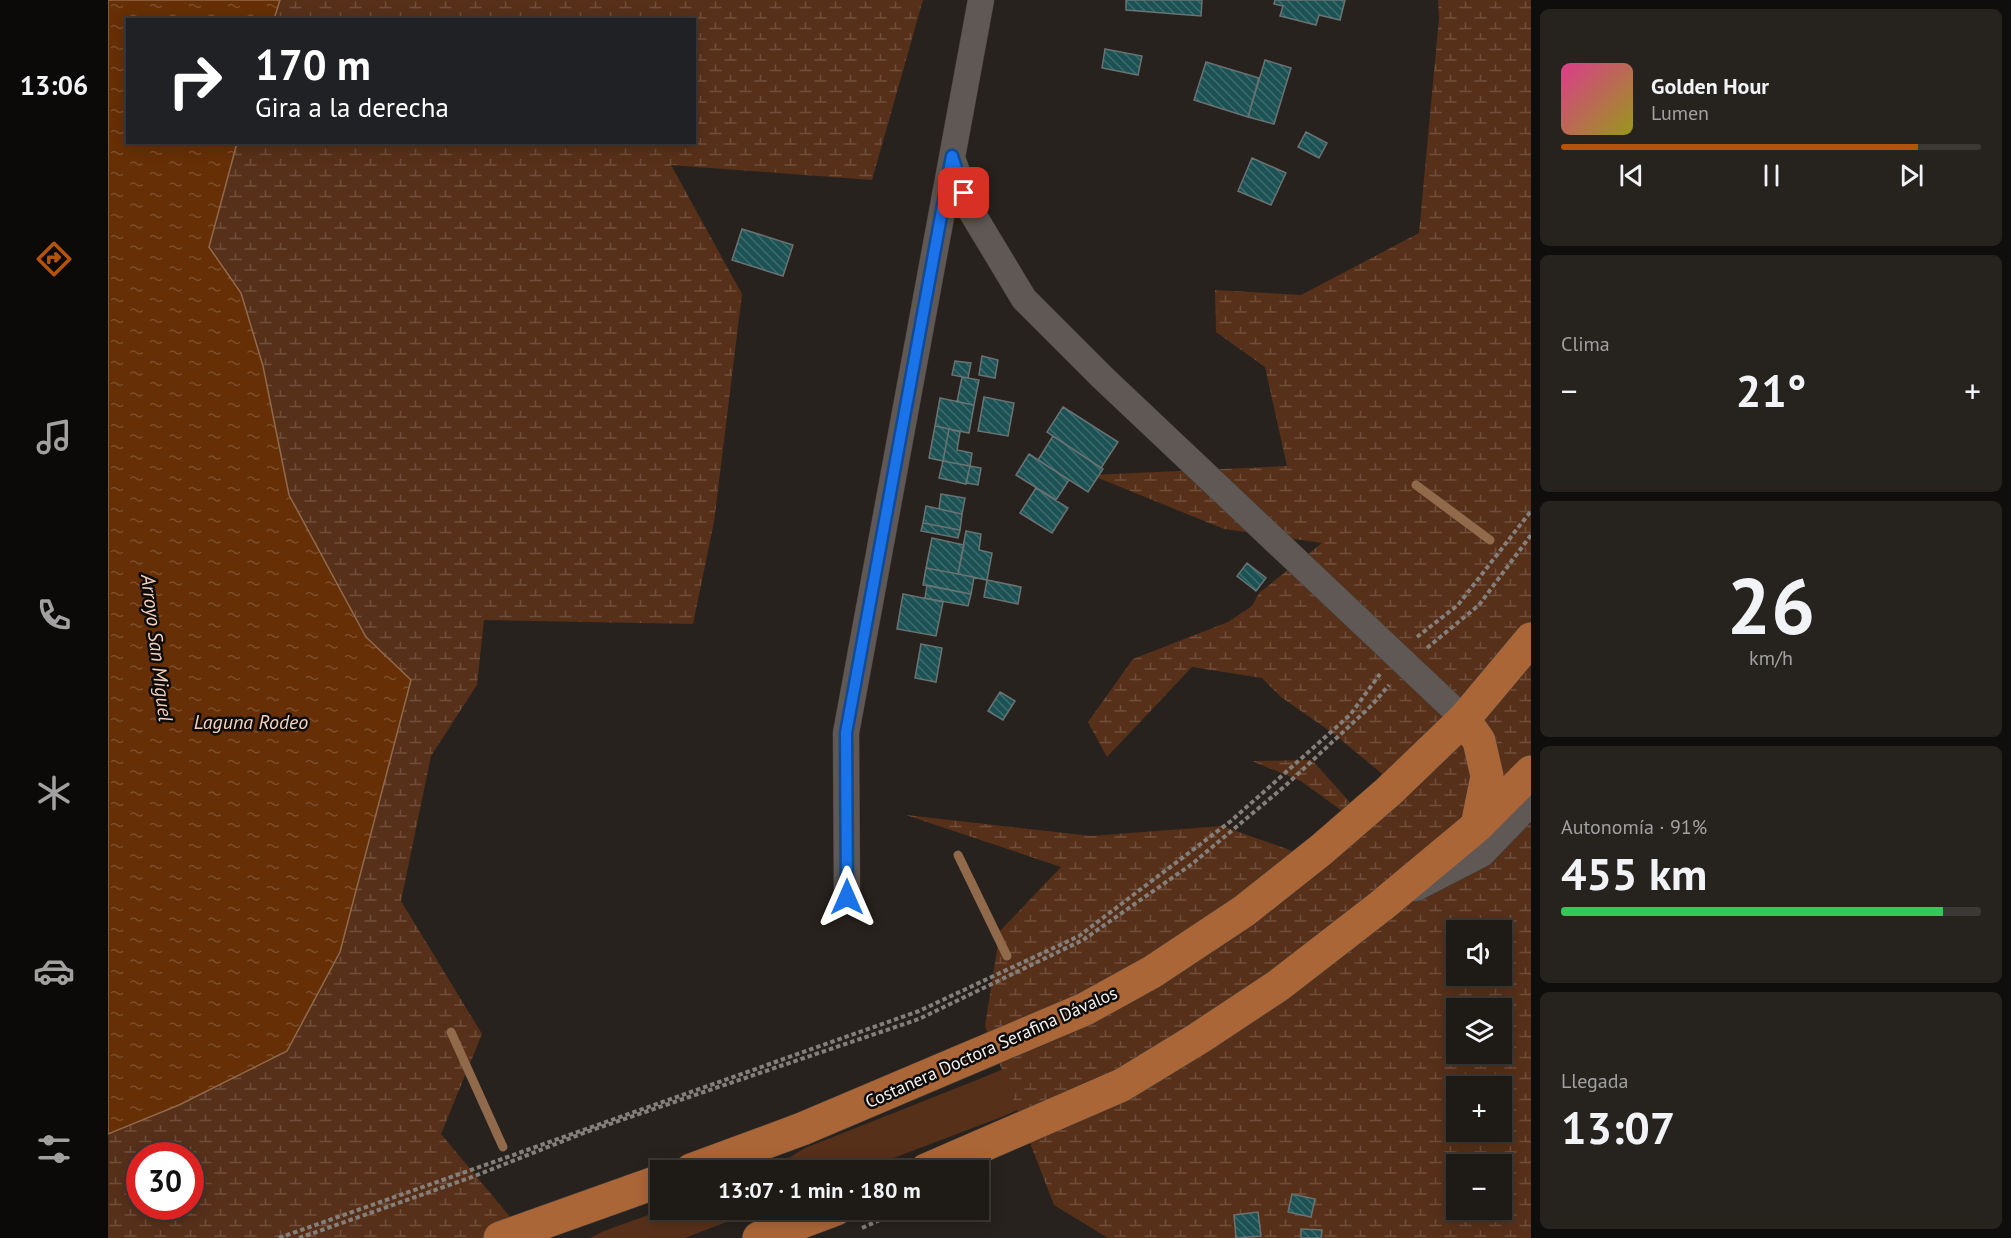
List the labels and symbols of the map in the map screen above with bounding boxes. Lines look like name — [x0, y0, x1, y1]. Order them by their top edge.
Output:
pin — [938, 167, 989, 218]
water label: Arroyo San Miguel — [135, 572, 179, 724]
water label: Laguna Rodeo — [194, 709, 308, 735]
position arrow — [815, 865, 879, 929]
street label: Costanera Doctora Serafina Dávalos — [861, 981, 1121, 1113]
speed limit sign: 30 — [126, 1142, 204, 1220]

